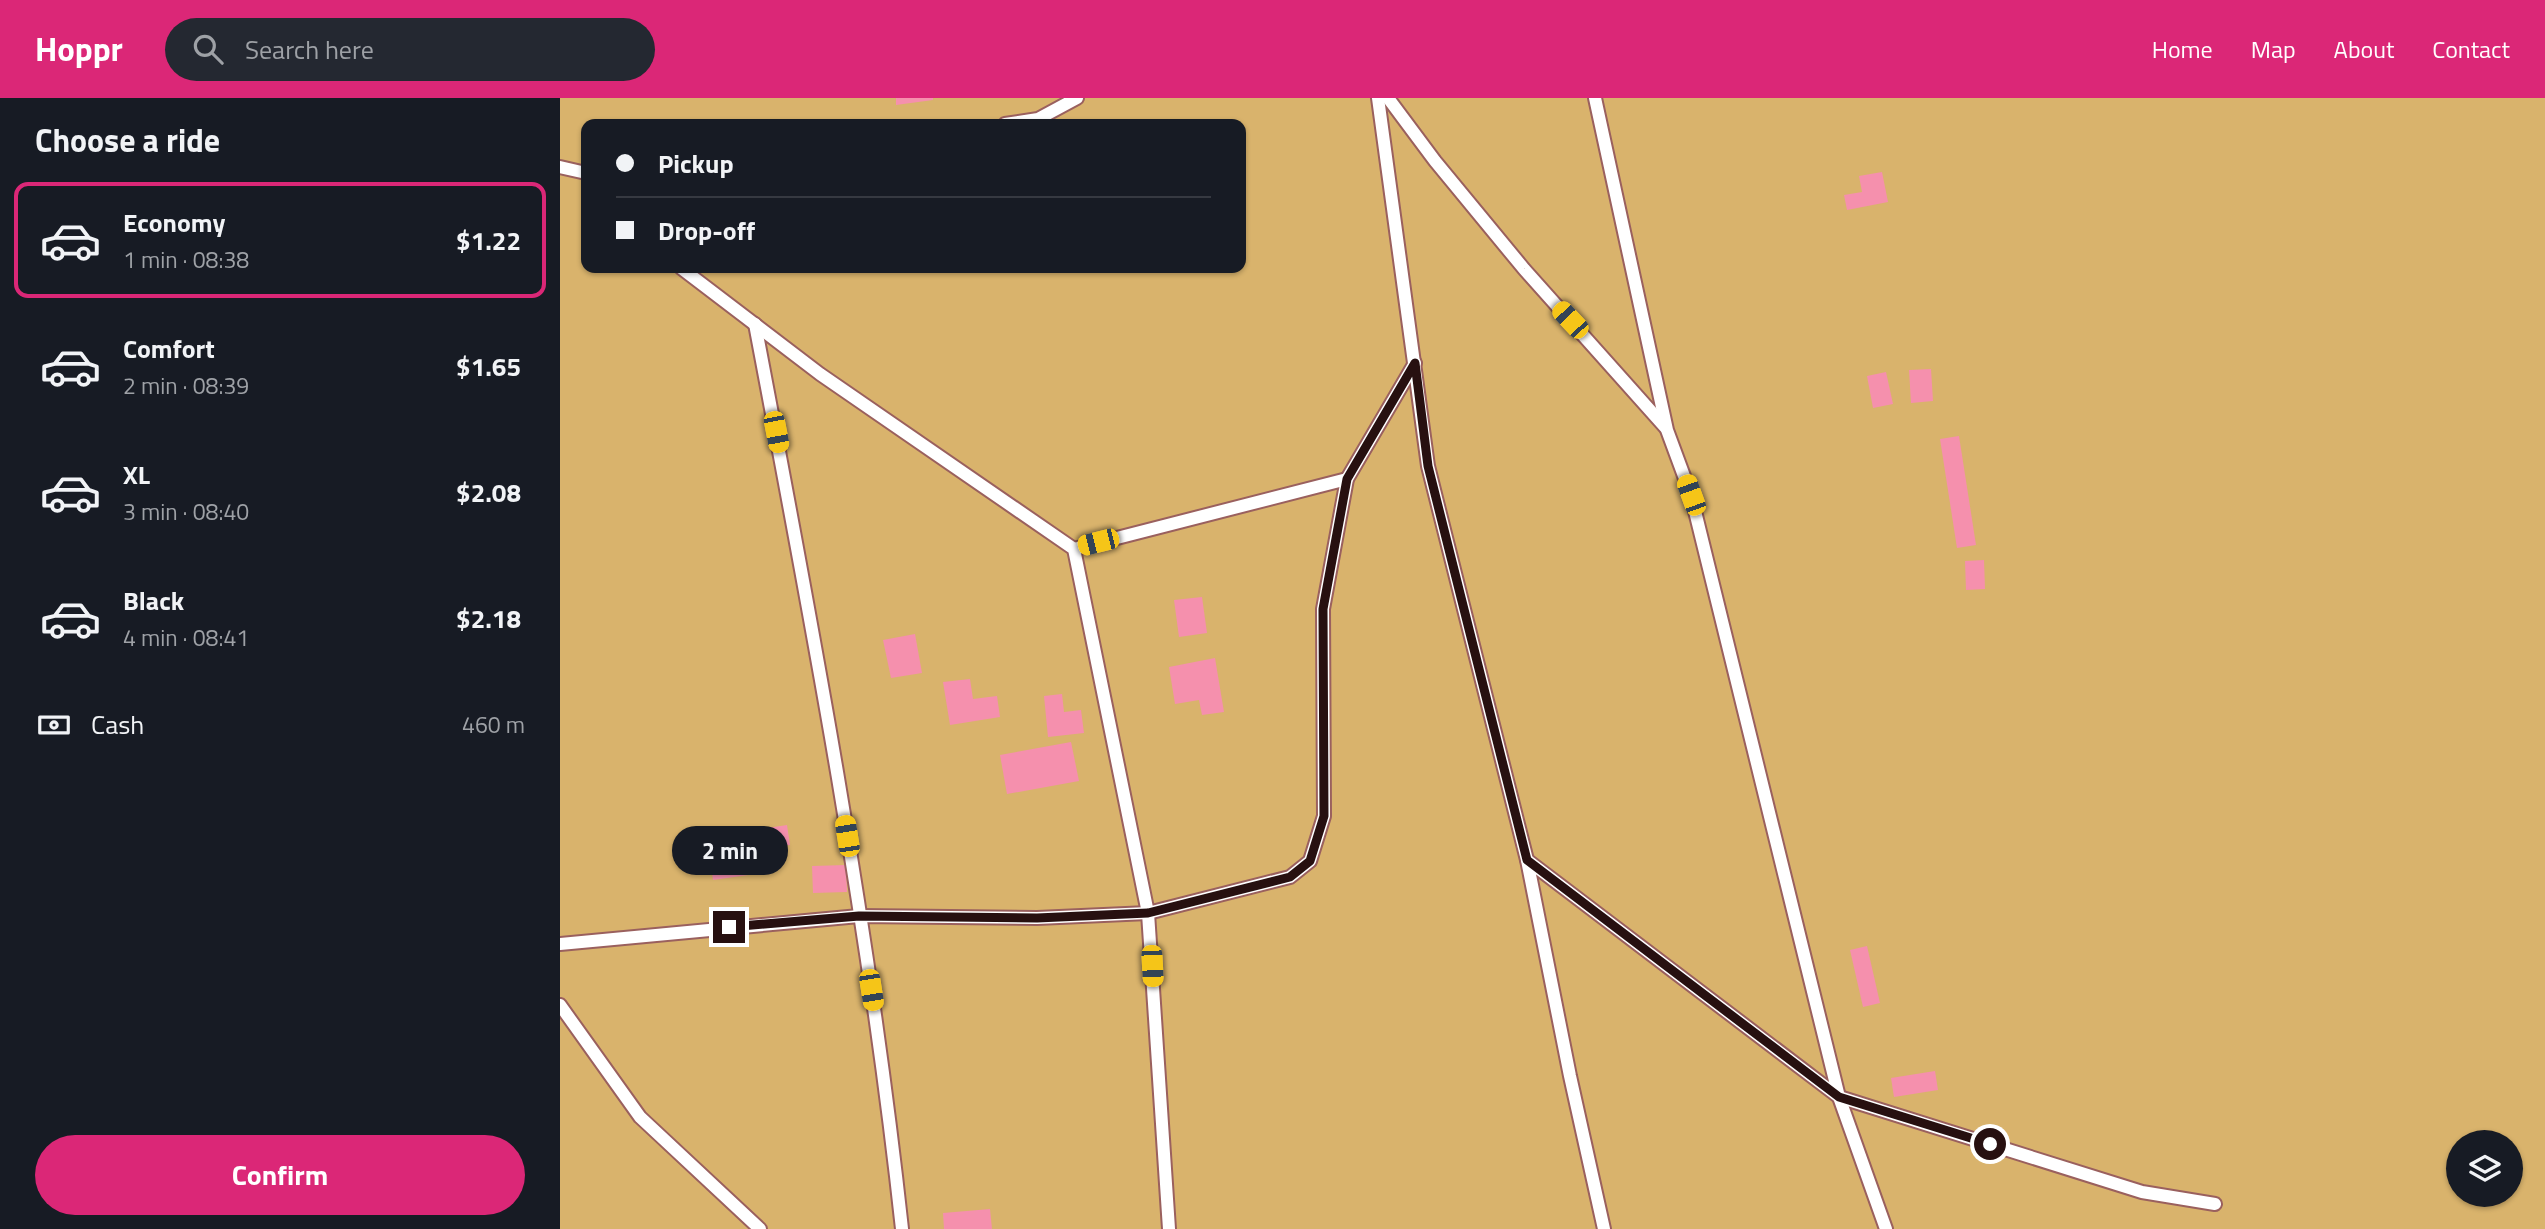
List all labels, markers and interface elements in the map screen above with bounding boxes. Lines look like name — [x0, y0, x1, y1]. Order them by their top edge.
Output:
search box — [165, 18, 655, 81]
text: Hoppr — [35, 24, 123, 74]
icon: search — [189, 30, 227, 68]
text: Search here — [245, 30, 374, 69]
text: Home — [2152, 31, 2213, 67]
text: Map — [2251, 31, 2296, 67]
text: About — [2334, 31, 2394, 67]
text: Contact — [2432, 31, 2510, 67]
text: Choose a ride — [35, 116, 220, 164]
text: Pickup — [658, 144, 734, 183]
text: Economy — [123, 203, 225, 242]
icon: car — [39, 209, 102, 272]
text: Drop-off — [658, 211, 755, 250]
text: $1.22 — [456, 221, 521, 260]
text: 1 min · 08:38 — [123, 242, 249, 277]
car — [1548, 297, 1593, 343]
text: Comfort — [123, 329, 215, 368]
icon: car — [39, 335, 102, 398]
text: $1.65 — [456, 347, 521, 386]
text: 2 min · 08:39 — [123, 368, 249, 403]
car — [762, 409, 791, 455]
text: XL — [123, 455, 150, 494]
icon: car — [39, 461, 102, 524]
car — [1674, 472, 1709, 518]
text: $2.08 — [456, 473, 521, 512]
text: 3 min · 08:40 — [123, 494, 249, 529]
car — [1076, 527, 1121, 557]
text: Black — [123, 581, 184, 620]
icon: car — [39, 587, 102, 650]
text: $2.18 — [456, 599, 521, 638]
text: 4 min · 08:41 — [123, 620, 249, 655]
text: Cash — [91, 705, 144, 744]
icon: cash — [35, 706, 73, 744]
text: 460 m — [462, 707, 525, 742]
car — [834, 814, 861, 858]
callout: 2 min — [671, 826, 787, 874]
text: 2 min — [702, 833, 758, 868]
route end — [713, 911, 745, 943]
car — [1141, 944, 1164, 988]
car — [858, 968, 885, 1012]
route start — [1974, 1128, 2006, 1160]
map controls — [2446, 1130, 2523, 1207]
button: layers — [2446, 1130, 2523, 1207]
button: Confirm — [35, 1135, 525, 1215]

